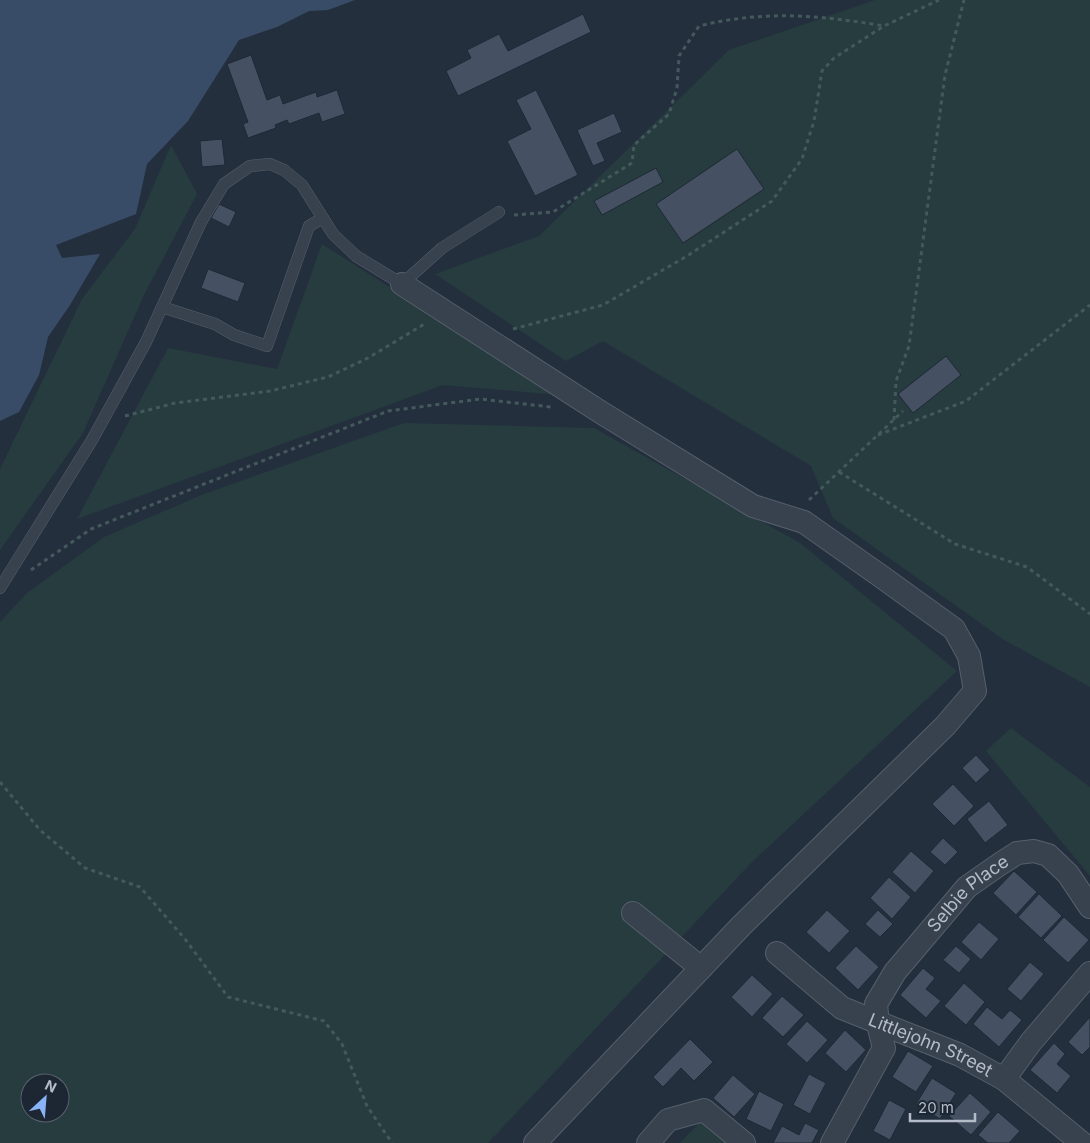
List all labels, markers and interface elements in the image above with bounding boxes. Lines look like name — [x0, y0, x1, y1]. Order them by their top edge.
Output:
street label: Selbie Place — [923, 850, 1012, 936]
street label: Littlejohn Street — [866, 1009, 996, 1081]
north arrow — [20, 1073, 70, 1123]
text: N — [42, 1076, 59, 1096]
scale bar — [910, 1090, 975, 1122]
text: 20 m — [918, 1098, 954, 1117]

